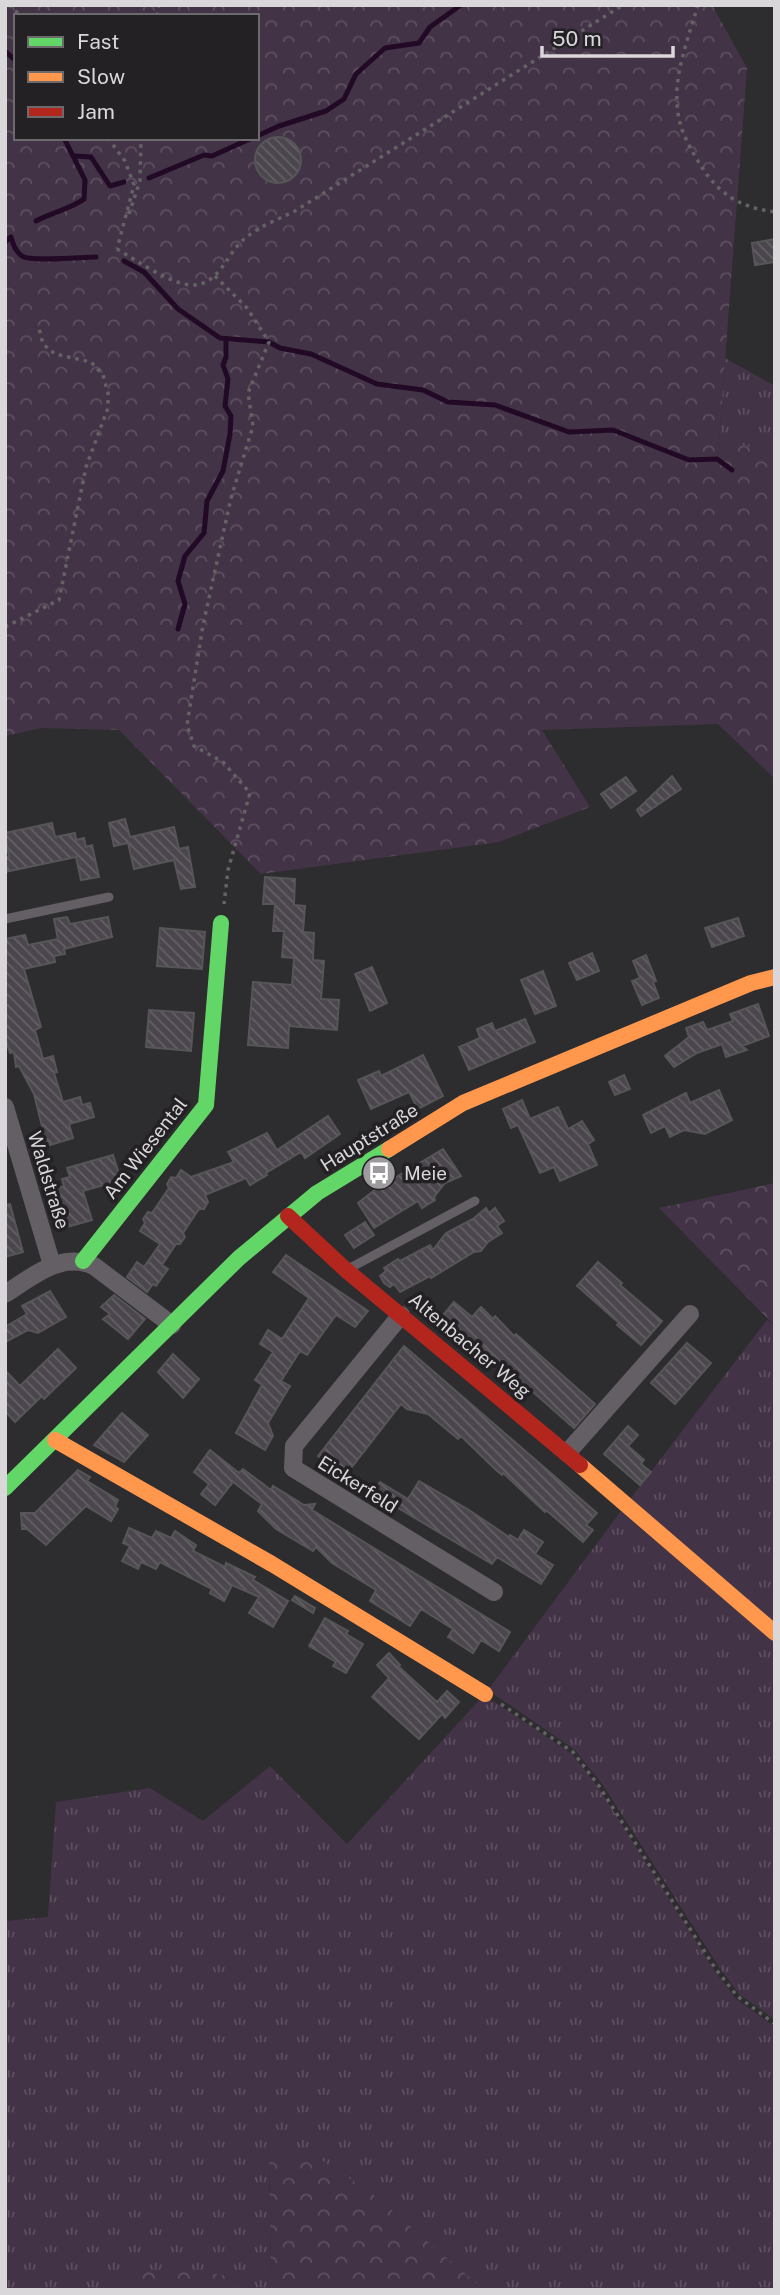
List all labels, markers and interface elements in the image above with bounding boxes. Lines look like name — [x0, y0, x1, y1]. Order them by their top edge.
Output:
legend — [14, 14, 259, 140]
scale bar — [542, 14, 673, 58]
text: 50 m — [552, 26, 602, 51]
text: Fast — [77, 29, 119, 54]
text: Slow — [77, 64, 125, 89]
text: Jam — [77, 99, 115, 124]
street label: Am Wiesental — [99, 1093, 191, 1203]
street label: Hauptstraße — [316, 1098, 422, 1176]
street label: Waldstraße — [24, 1129, 74, 1231]
bus stop icon: Meie — [360, 1154, 398, 1192]
place label: Meie — [404, 1162, 447, 1184]
street label: Altenbacher Weg — [405, 1288, 536, 1403]
street label: Eickerfeld — [314, 1451, 402, 1517]

